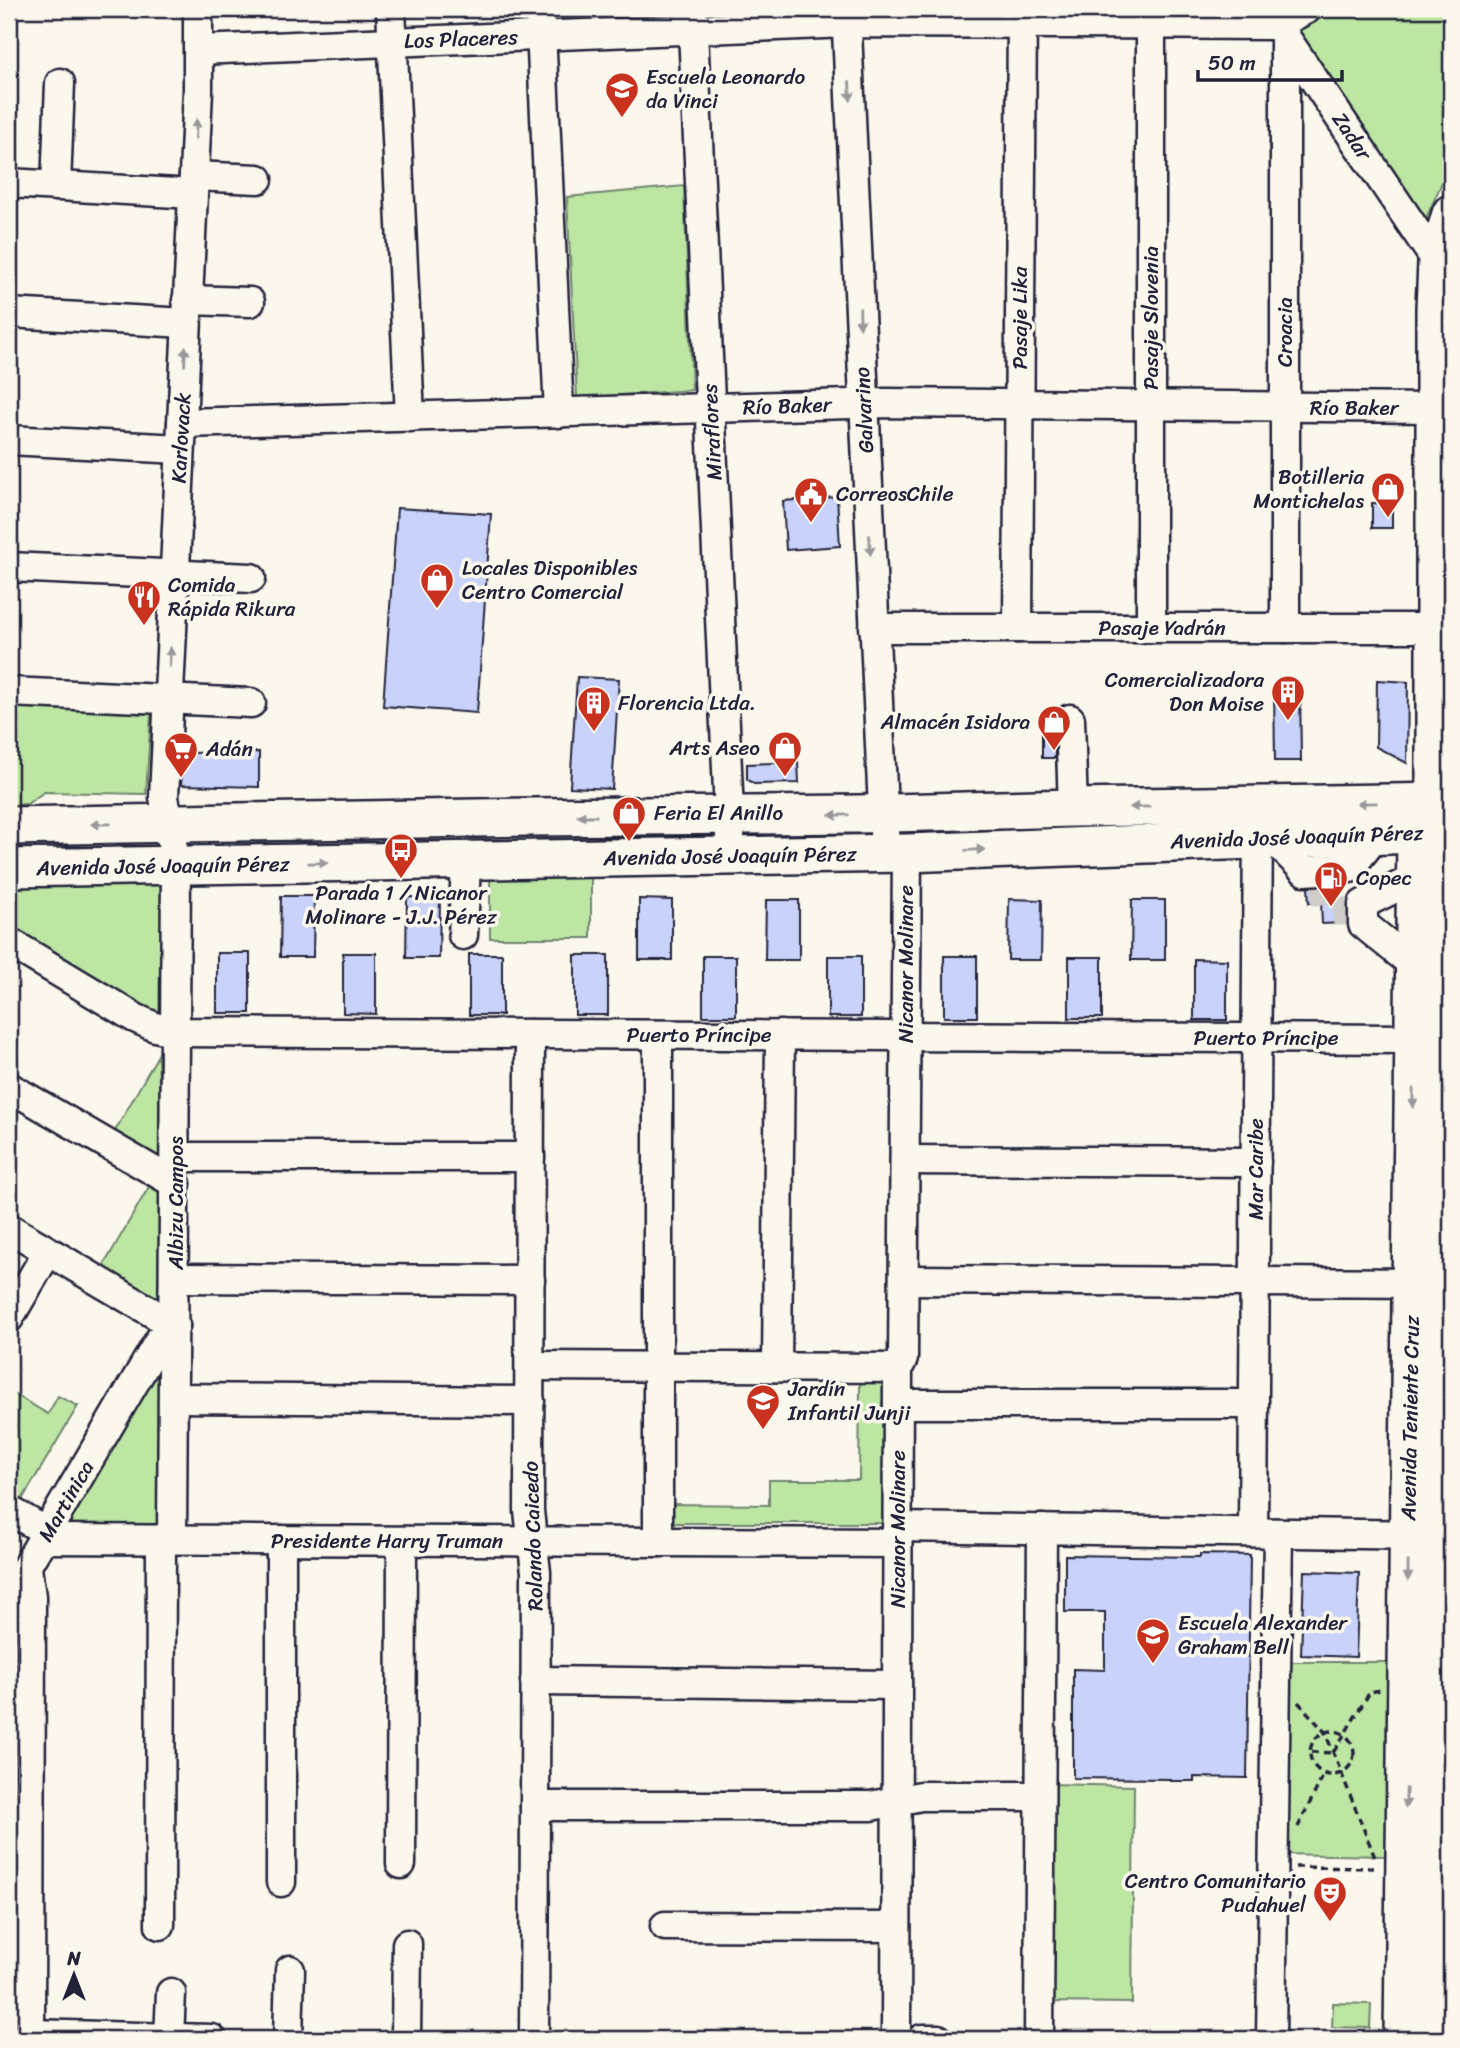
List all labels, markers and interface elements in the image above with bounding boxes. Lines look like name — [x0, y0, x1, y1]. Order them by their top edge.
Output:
street label: Los Placeres — [403, 18, 519, 60]
scale bar — [1198, 38, 1341, 82]
text: 50 m — [1208, 44, 1256, 82]
place label: Escuela Leonardo da Vinci — [646, 58, 806, 120]
school or university icon: Escuela Leonardo da Vinci — [603, 70, 641, 119]
one-way arrow — [844, 80, 855, 102]
street label: Zadar — [1322, 104, 1383, 169]
one-way arrow — [190, 118, 201, 140]
street label: Pasaje Slovenia — [1132, 246, 1170, 390]
street label: Pasaje Lika — [1001, 266, 1039, 370]
street label: Croacia — [1266, 297, 1304, 367]
one-way arrow — [854, 307, 865, 329]
one-way arrow — [179, 345, 190, 367]
street label: Galvarino — [843, 366, 885, 454]
street label: Miraflores — [690, 382, 734, 481]
street label: Río Baker — [742, 385, 833, 427]
street label: Río Baker — [1310, 389, 1400, 427]
street label: Karlovack — [160, 392, 202, 484]
place label: Botilleria Montichelas — [1253, 458, 1364, 520]
shop icon: Botilleria Montichelas — [1369, 470, 1407, 519]
public building icon: CorreosChile — [792, 475, 830, 524]
place label: CorreosChile — [836, 475, 954, 513]
one-way arrow — [864, 535, 875, 557]
place label: Locales Disponibles Centro Comercial — [462, 549, 638, 611]
shop icon: Locales Disponibles Centro Comercial — [418, 561, 456, 610]
place label: Comida Rápida Rikura — [168, 566, 296, 628]
restaurant icon: Comida Rápida Rikura — [125, 578, 163, 627]
street label: Pasaje Yadrán — [1098, 609, 1226, 647]
one-way arrow — [165, 646, 176, 668]
place label: Comercializadora Don Moise — [1105, 661, 1264, 723]
building icon: Comercializadora Don Moise — [1269, 673, 1307, 722]
building icon: Florencia Ltda. — [575, 684, 613, 733]
place label: Florencia Ltda. — [618, 684, 756, 722]
place label: Almacén Isidora — [880, 703, 1030, 741]
shop icon: Almacén Isidora — [1035, 703, 1073, 752]
place label: Arts Aseo — [669, 729, 760, 767]
shop icon: Arts Aseo — [766, 729, 804, 778]
supermarket icon: Adán — [162, 730, 200, 779]
place label: Adán — [205, 730, 253, 768]
shop icon: Feria El Anillo — [610, 794, 648, 843]
place label: Feria El Anillo — [654, 794, 784, 832]
one-way arrow — [1356, 797, 1378, 809]
one-way arrow — [1128, 801, 1150, 812]
one-way arrow — [828, 809, 850, 820]
one-way arrow — [576, 810, 598, 822]
street label: Avenida José Joaquín Pérez — [1169, 814, 1425, 860]
one-way arrow — [90, 818, 112, 829]
bus stop icon: Parada 1 / Nicanor Molinare - J.J. Pérez — [382, 831, 420, 880]
street label: Avenida José Joaquín Pérez — [602, 835, 858, 877]
street label: Avenida José Joaquín Pérez — [35, 845, 291, 887]
one-way arrow — [964, 845, 986, 856]
one-way arrow — [307, 858, 329, 869]
fuel station icon: Copec — [1312, 859, 1350, 908]
place label: Copec — [1356, 859, 1412, 897]
place label: Parada 1 / Nicanor Molinare - J.J. Pérez — [305, 874, 498, 936]
street label: Nicanor Molinare — [887, 885, 925, 1043]
street label: Puerto Príncipe — [626, 1016, 772, 1054]
street label: Puerto Príncipe — [1193, 1019, 1339, 1057]
one-way arrow — [1407, 1087, 1419, 1109]
street label: Mar Caribe — [1237, 1118, 1275, 1220]
street label: Albizu Campos — [157, 1136, 195, 1271]
street label: Avenida Teniente Cruz — [1389, 1314, 1431, 1522]
place label: Jardín Infantil Junji — [787, 1370, 911, 1432]
school or university icon: Jardín Infantil Junji — [744, 1382, 782, 1431]
street label: Nicanor Molinare — [879, 1450, 917, 1608]
street label: Martinica — [27, 1452, 105, 1549]
street label: Rolando Caicedo — [511, 1460, 555, 1612]
street label: Presidente Harry Truman — [271, 1522, 503, 1560]
one-way arrow — [1402, 1560, 1414, 1582]
place label: Escuela Alexander Graham Bell — [1178, 1604, 1348, 1666]
school or university icon: Escuela Alexander Graham Bell — [1134, 1616, 1172, 1665]
one-way arrow — [1400, 1787, 1411, 1809]
place label: Centro Comunitario Pudahuel — [1125, 1862, 1307, 1924]
theatre icon: Centro Comunitario Pudahuel — [1311, 1874, 1349, 1923]
north arrow — [38, 1940, 108, 2010]
text: N — [66, 1942, 81, 1975]

